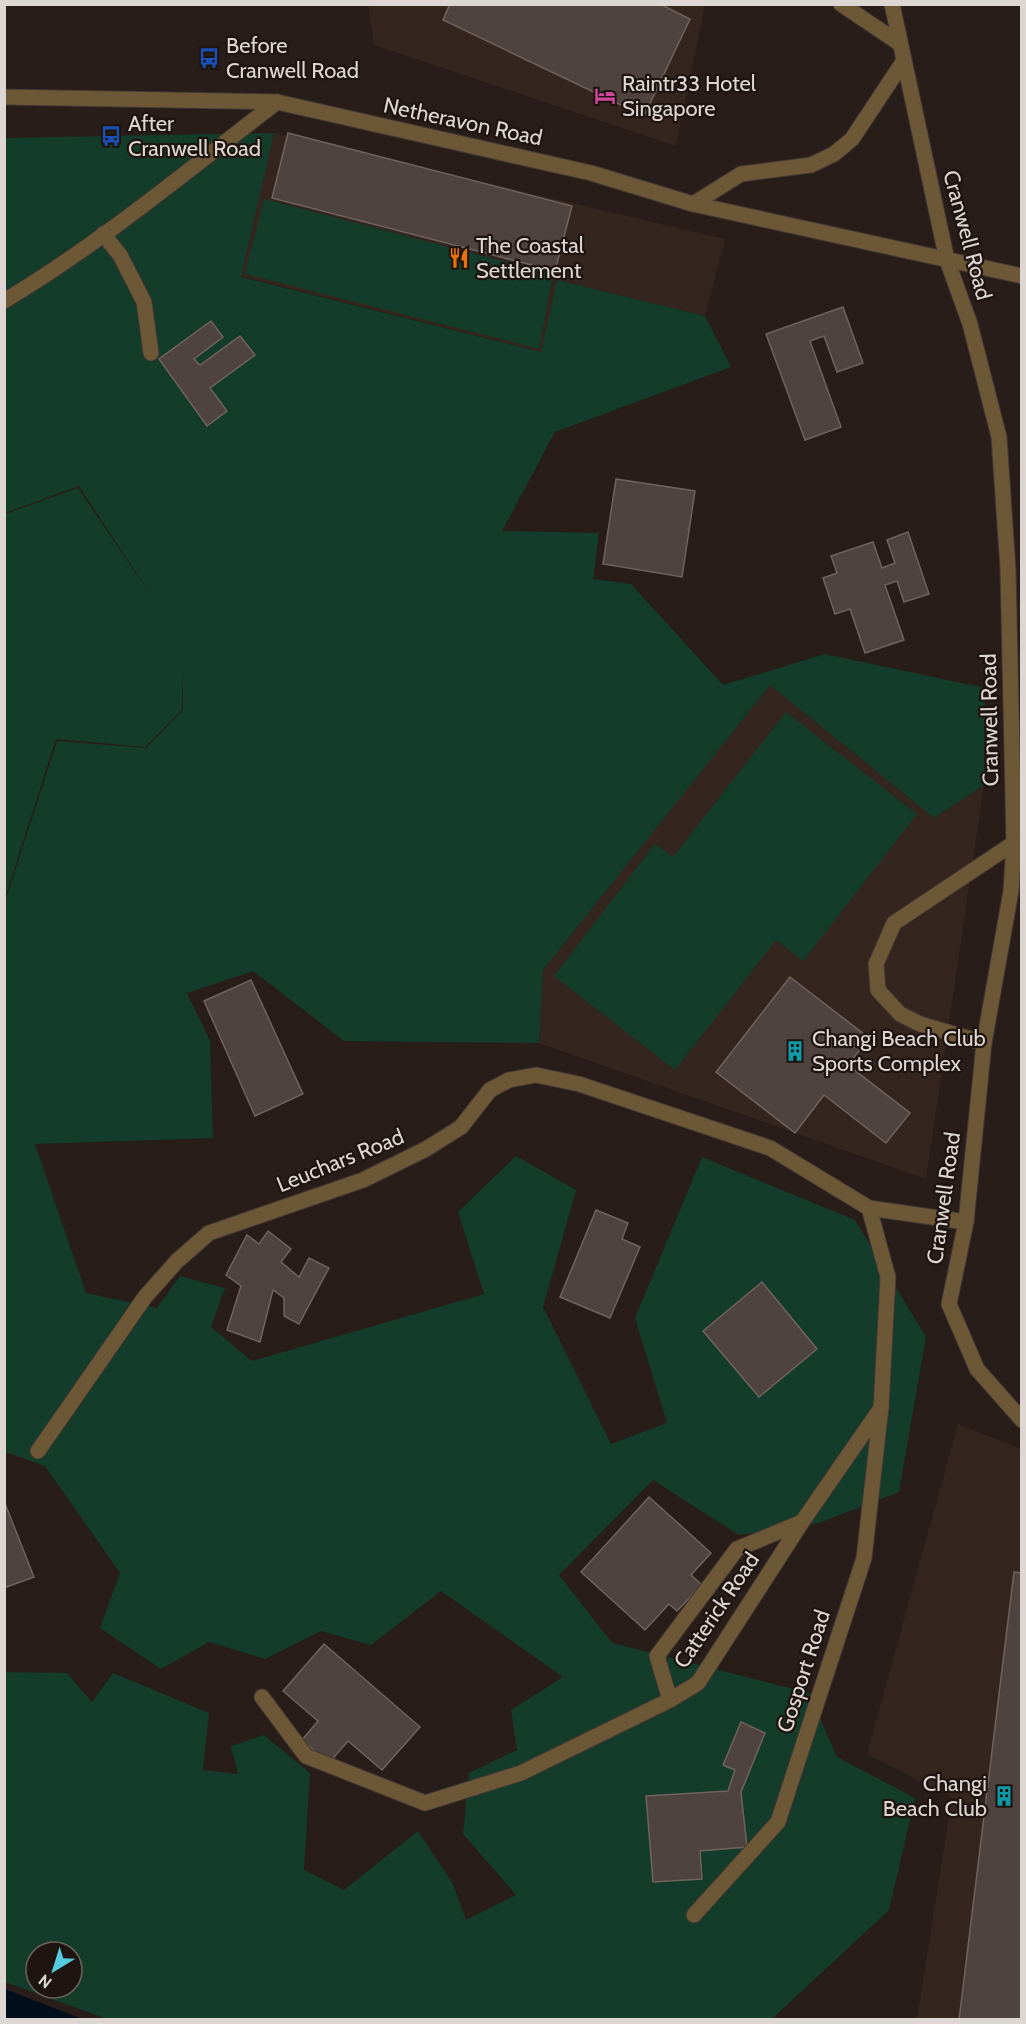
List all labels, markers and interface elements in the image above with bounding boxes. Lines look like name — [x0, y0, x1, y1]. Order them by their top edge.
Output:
place label: Before Cranwell Road — [226, 32, 359, 84]
bus stop icon: Before Cranwell Road — [197, 46, 221, 70]
place label: Raintr33 Hotel Singapore — [622, 70, 757, 122]
hotel icon: Raintr33 Hotel Singapore — [593, 84, 617, 108]
street label: Netheravon Road — [381, 91, 545, 152]
place label: After Cranwell Road — [128, 110, 261, 162]
bus stop icon: After Cranwell Road — [99, 124, 123, 148]
street label: Cranwell Road — [937, 167, 998, 303]
place label: The Coastal Settlement — [476, 232, 585, 284]
restaurant icon: The Coastal Settlement — [447, 246, 471, 270]
street label: Cranwell Road — [975, 653, 1004, 787]
place label: Changi Beach Club Sports Complex — [812, 1025, 986, 1077]
building icon: Changi Beach Club Sports Complex — [783, 1039, 807, 1063]
street label: Leuchars Road — [273, 1123, 408, 1198]
street label: Cranwell Road — [921, 1130, 966, 1266]
street label: Catterick Road — [668, 1547, 765, 1673]
street label: Gosport Road — [771, 1606, 836, 1736]
place label: Changi Beach Club — [883, 1770, 987, 1822]
building icon: Changi Beach Club — [992, 1784, 1016, 1808]
north arrow — [24, 1940, 84, 2000]
text: N — [35, 1970, 55, 1992]

